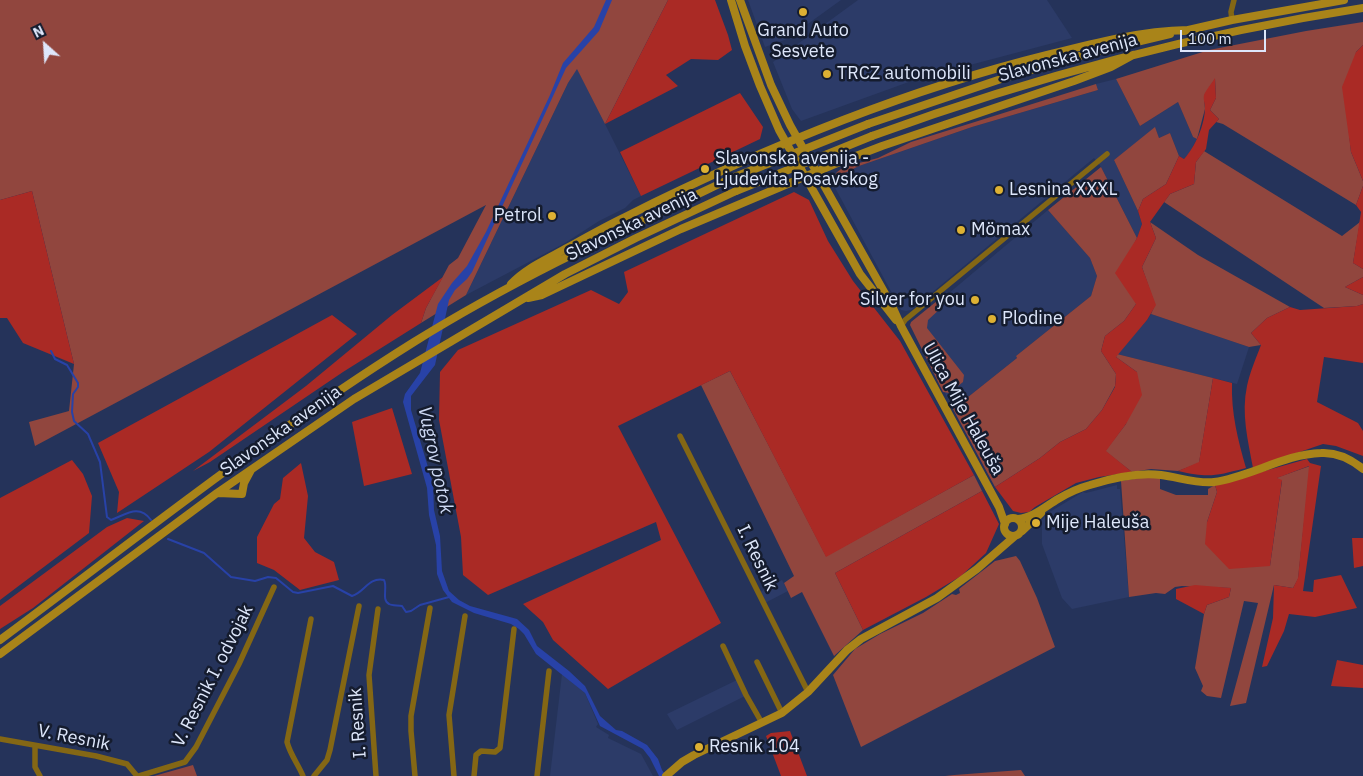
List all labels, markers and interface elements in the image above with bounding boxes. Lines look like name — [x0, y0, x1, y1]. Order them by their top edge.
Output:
marker: Grand Auto Sesvete — [797, 6, 809, 18]
north arrow — [20, 20, 70, 70]
place label: Grand Auto Sesvete — [757, 20, 849, 62]
scale bar — [1183, 20, 1269, 52]
text: N — [30, 21, 47, 42]
street label: Slavonska avenija — [996, 29, 1140, 87]
text: 100 m — [1188, 29, 1232, 48]
place label: TRCZ automobili — [837, 63, 971, 85]
marker: TRCZ automobili — [821, 68, 833, 80]
place label: Slavonska avenija - Ljudevita Posavskog — [715, 148, 878, 190]
marker: Slavonska avenija - Ljudevita Posavskog — [699, 163, 711, 175]
place label: Lesnina XXXL — [1009, 179, 1117, 201]
street label: Slavonska avenija — [563, 184, 701, 266]
marker: Lesnina XXXL — [993, 184, 1005, 196]
place label: Petrol — [494, 205, 542, 227]
marker: Petrol — [546, 210, 558, 222]
place label: Mömax — [971, 219, 1030, 241]
marker: Mömax — [955, 224, 967, 236]
place label: Silver for you — [860, 289, 965, 311]
marker: Silver for you — [969, 294, 981, 306]
place label: Plodine — [1002, 308, 1063, 330]
marker: Plodine — [986, 313, 998, 325]
street label: Ulica Mije Haleuša — [918, 339, 1008, 479]
street label: Slavonska avenija — [216, 381, 346, 481]
water label: Vugrov potok — [412, 404, 458, 516]
place label: Mije Haleuša — [1046, 512, 1149, 534]
marker: Mije Haleuša — [1030, 517, 1042, 529]
street label: I. Resnik — [732, 522, 782, 594]
street label: V. Resnik I. odvojak — [168, 601, 258, 751]
street label: I. Resnik — [345, 687, 371, 759]
street label: V. Resnik — [36, 720, 112, 756]
place label: Resnik 104 — [709, 736, 800, 758]
marker: Resnik 104 — [693, 741, 705, 753]

